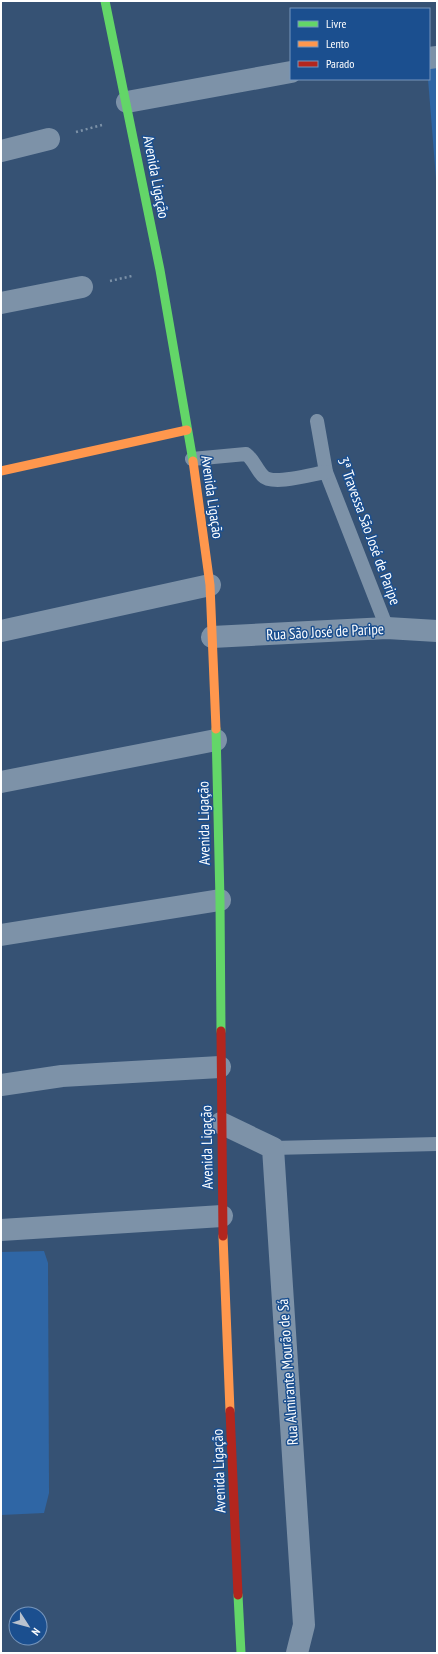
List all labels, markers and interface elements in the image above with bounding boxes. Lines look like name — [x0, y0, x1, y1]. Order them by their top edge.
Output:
legend — [290, 8, 430, 80]
text: Livre — [326, 16, 347, 31]
text: Lento — [326, 36, 349, 51]
text: Parado — [326, 56, 354, 71]
street label: Avenida Ligação — [139, 134, 174, 220]
street label: Avenida Ligação — [197, 454, 228, 540]
street label: 3ª Travessa São José de Paripe — [334, 454, 405, 607]
street label: Rua São José de Paripe — [266, 619, 384, 644]
street label: Avenida Ligação — [193, 781, 214, 865]
street label: Avenida Ligação — [196, 1105, 217, 1189]
street label: Rua Almirante Mourão de Sá — [273, 1298, 302, 1446]
street label: Avenida Ligação — [208, 1429, 229, 1513]
north arrow — [8, 1606, 48, 1646]
text: N — [29, 1625, 44, 1638]

